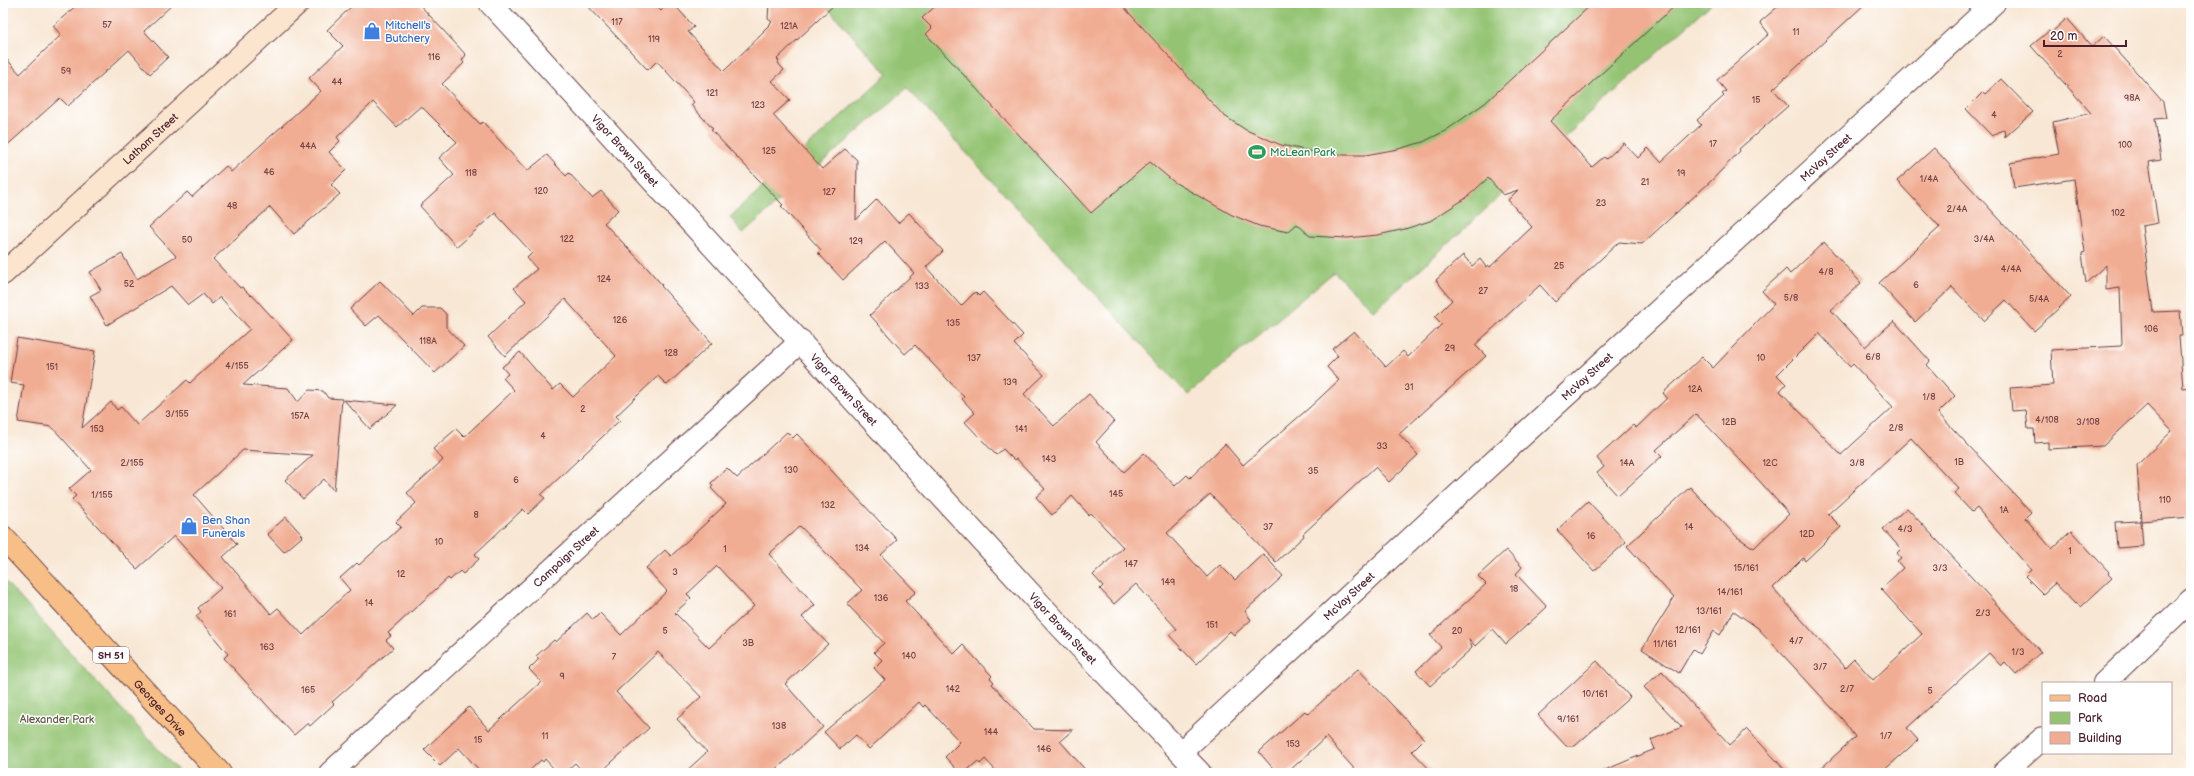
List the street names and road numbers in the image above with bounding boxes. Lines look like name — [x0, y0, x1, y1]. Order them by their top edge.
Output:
street label: Latham Street — [120, 110, 181, 168]
street label: Vigor Brown Street — [588, 112, 661, 190]
street label: McVay Street — [1798, 131, 1855, 184]
street label: McVay Street — [1559, 350, 1616, 403]
street label: Vigor Brown Street — [807, 351, 880, 429]
street label: Campaign Street — [531, 523, 602, 590]
street label: McVay Street — [1321, 569, 1378, 623]
street label: Vigor Brown Street — [1026, 590, 1099, 668]
road number: SH 51 — [93, 647, 129, 663]
street label: Georges Drive — [130, 677, 189, 739]

